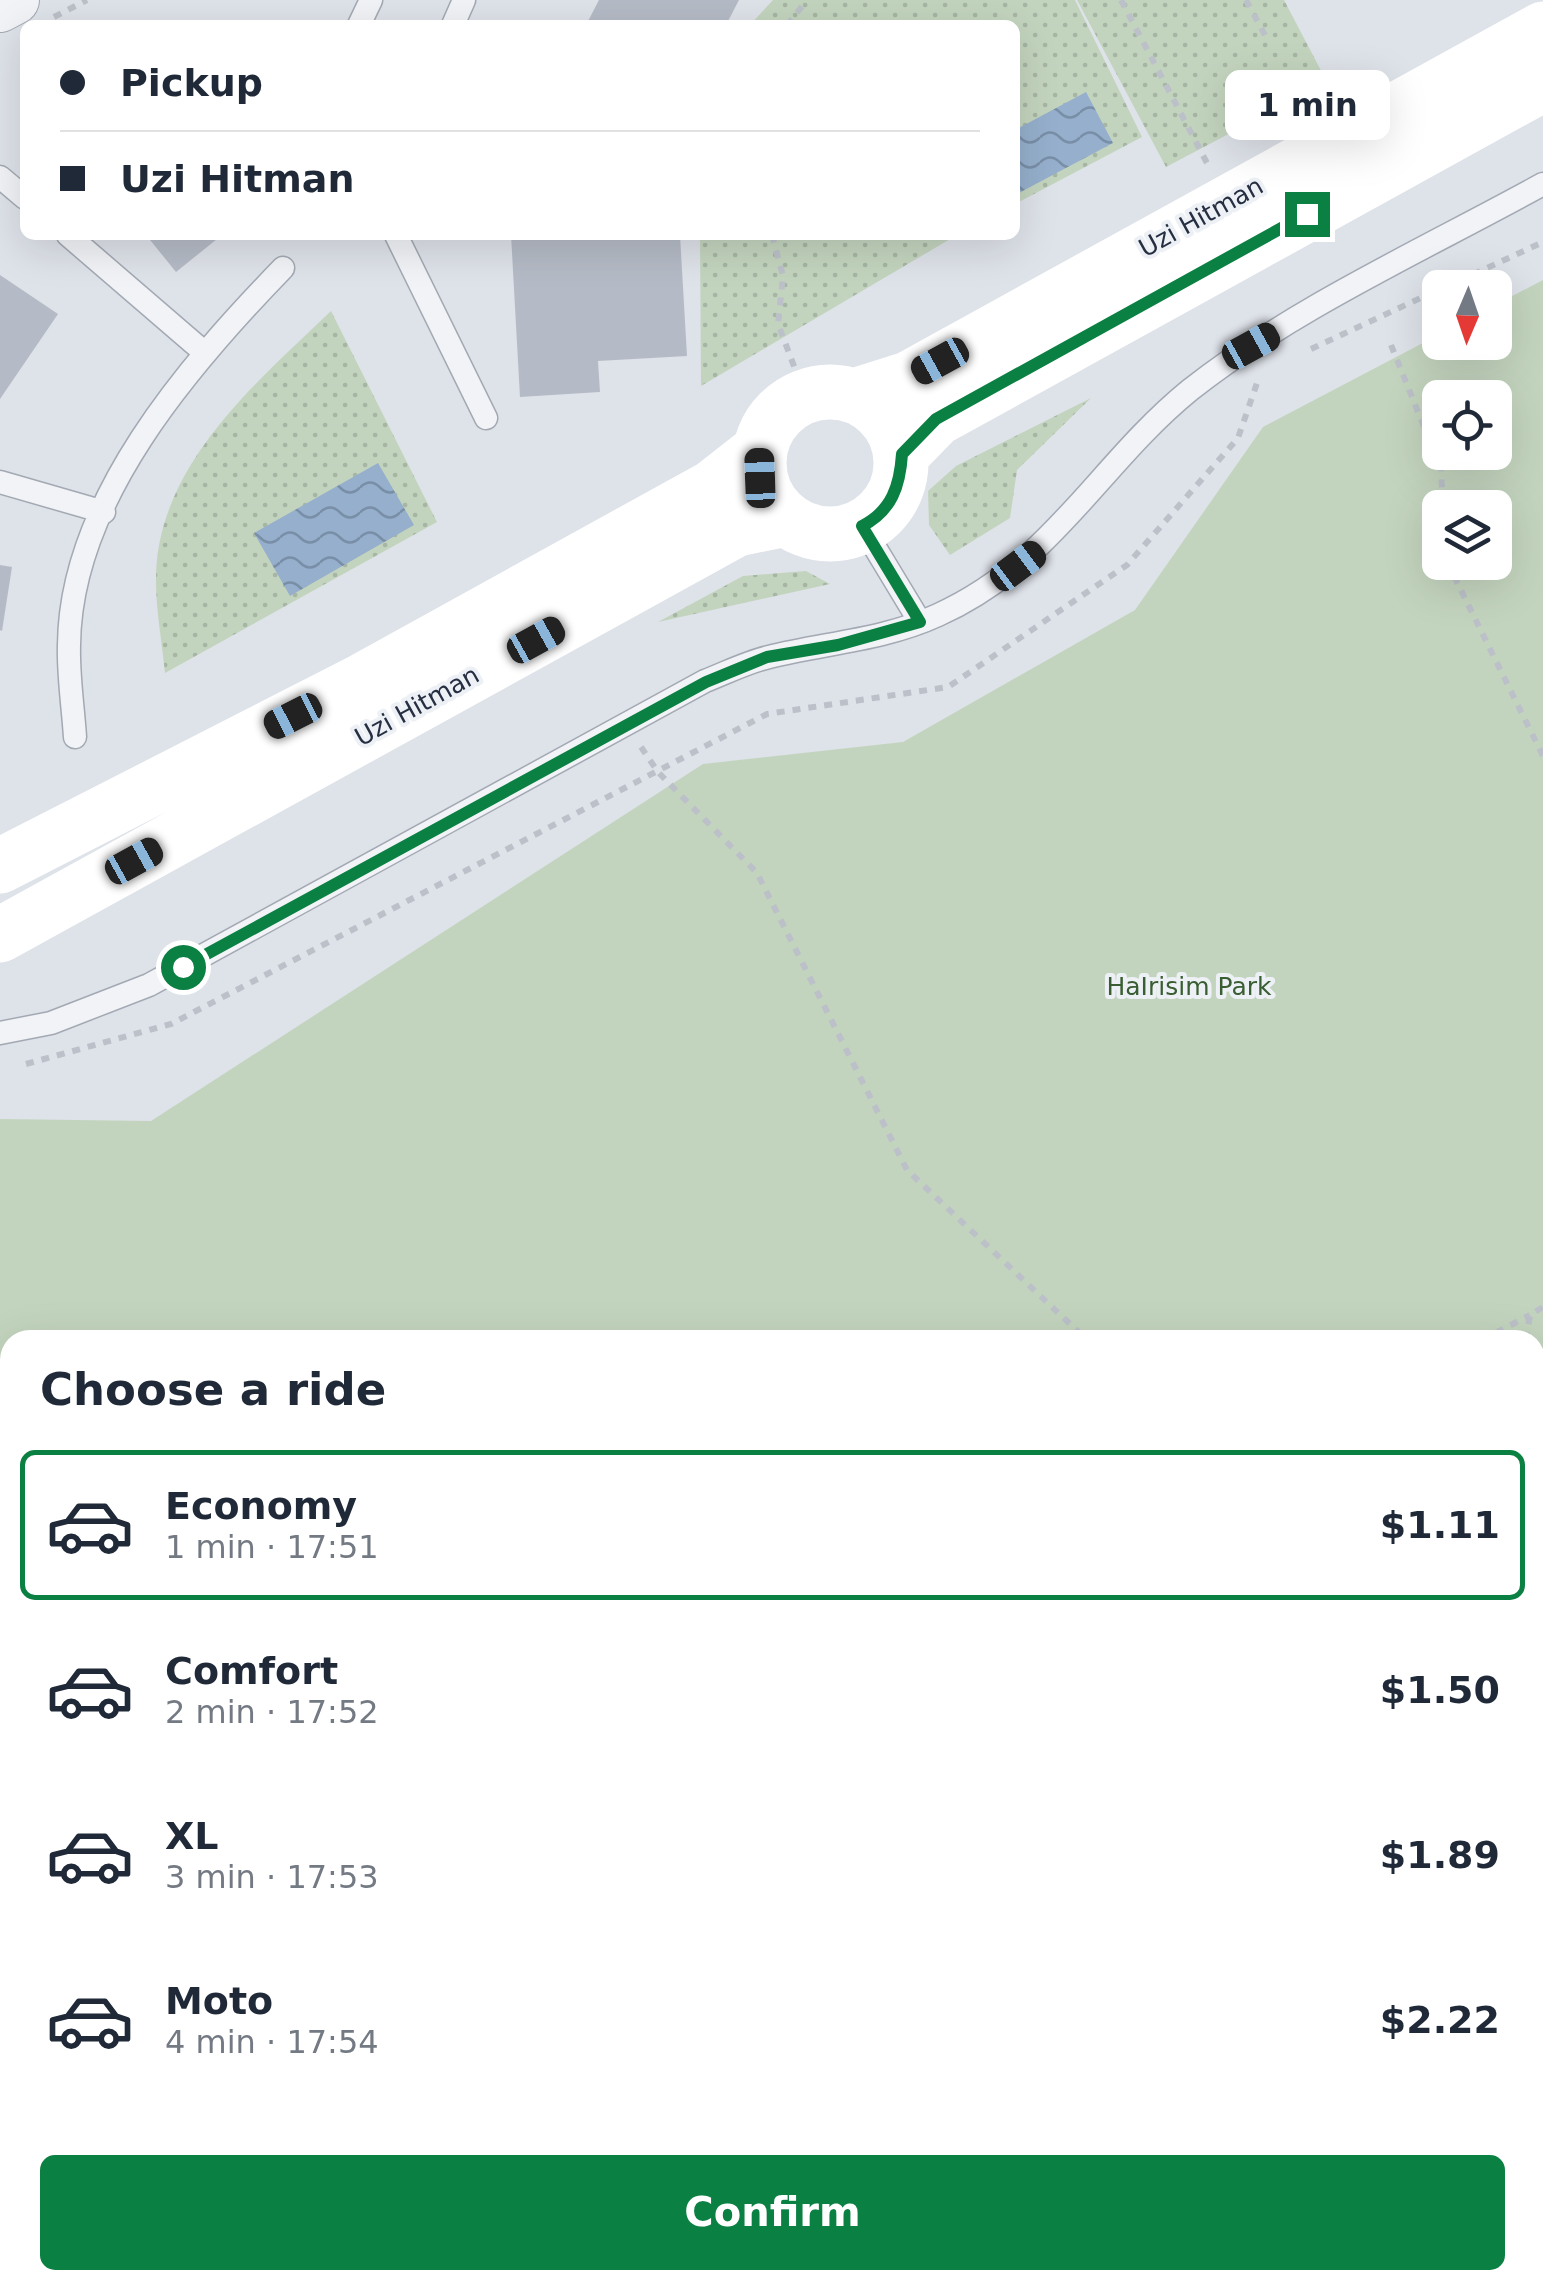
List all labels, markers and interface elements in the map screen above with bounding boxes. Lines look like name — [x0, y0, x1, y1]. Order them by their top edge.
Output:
text: Pickup — [120, 61, 263, 105]
callout: 1 min — [1224, 69, 1390, 139]
text: 1 min — [1257, 86, 1358, 124]
text: Uzi Hitman — [120, 157, 355, 201]
street label: Uzi Hitman — [1134, 171, 1268, 263]
route end — [1285, 192, 1330, 237]
north arrow — [1422, 270, 1512, 360]
map controls — [1422, 270, 1512, 580]
car — [1217, 318, 1285, 374]
car — [906, 333, 974, 389]
button: locate — [1422, 380, 1512, 470]
car — [744, 447, 776, 509]
button: layers — [1422, 490, 1512, 580]
car — [985, 536, 1051, 596]
car — [502, 612, 570, 668]
street label: Uzi Hitman — [350, 660, 484, 752]
car — [259, 689, 327, 743]
car — [100, 833, 168, 889]
route start — [161, 945, 206, 990]
park label: HaIrisim Park — [1106, 972, 1272, 1001]
text: Choose a ride — [40, 1363, 386, 1416]
icon: car — [45, 1480, 135, 1570]
text: Economy — [165, 1484, 357, 1528]
text: $1.11 — [1380, 1503, 1500, 1547]
text: 1 min · 17:51 — [165, 1528, 379, 1566]
icon: car — [45, 1645, 135, 1735]
text: Comfort — [165, 1649, 338, 1693]
text: $1.50 — [1380, 1668, 1500, 1712]
text: 2 min · 17:52 — [165, 1693, 379, 1731]
icon: car — [45, 1810, 135, 1900]
text: XL — [165, 1814, 219, 1858]
text: $1.89 — [1380, 1833, 1500, 1877]
text: 3 min · 17:53 — [165, 1858, 379, 1896]
icon: car — [45, 1975, 135, 2065]
text: Moto — [165, 1979, 273, 2023]
text: $2.22 — [1380, 1998, 1500, 2042]
text: 4 min · 17:54 — [165, 2023, 379, 2061]
button: Confirm — [40, 2155, 1505, 2270]

